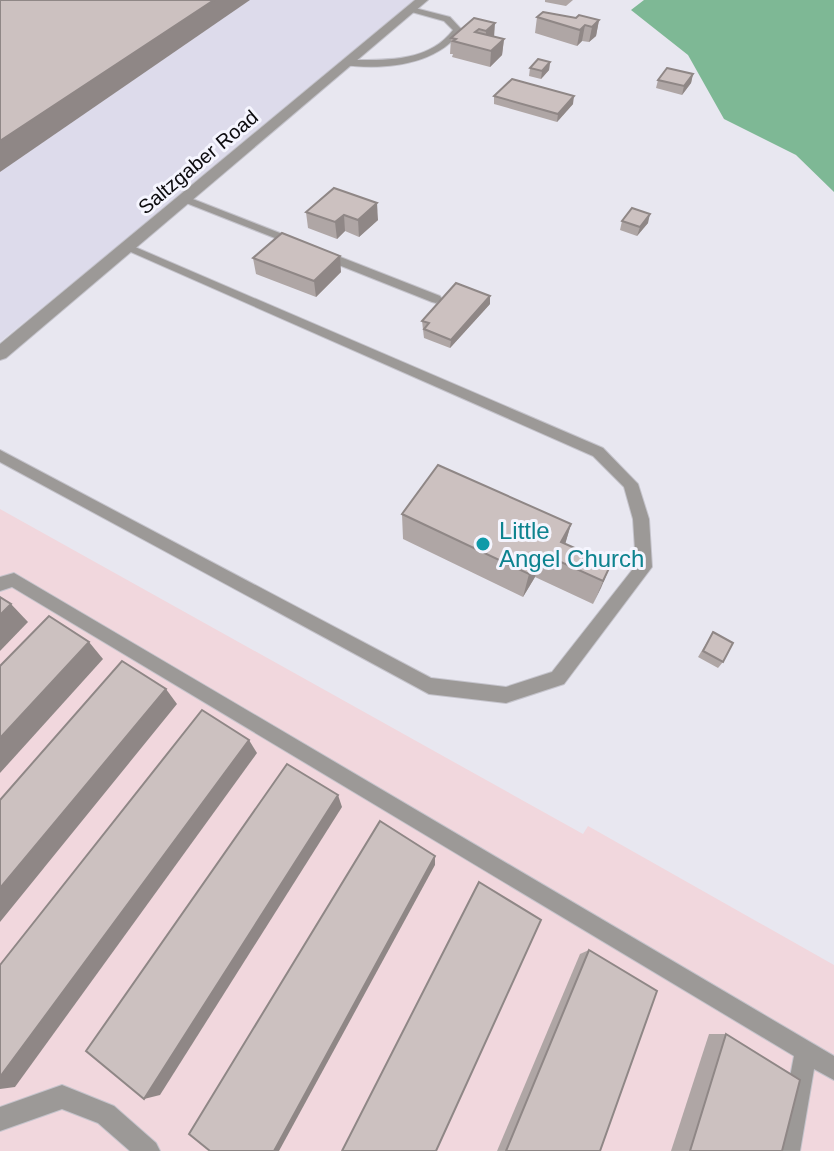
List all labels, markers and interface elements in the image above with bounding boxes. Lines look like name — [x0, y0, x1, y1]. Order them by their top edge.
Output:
street label: Saltzgaber Road — [134, 106, 262, 218]
place label: Little Angel Church — [499, 517, 644, 572]
marker: Little Angel Church — [474, 535, 492, 553]

